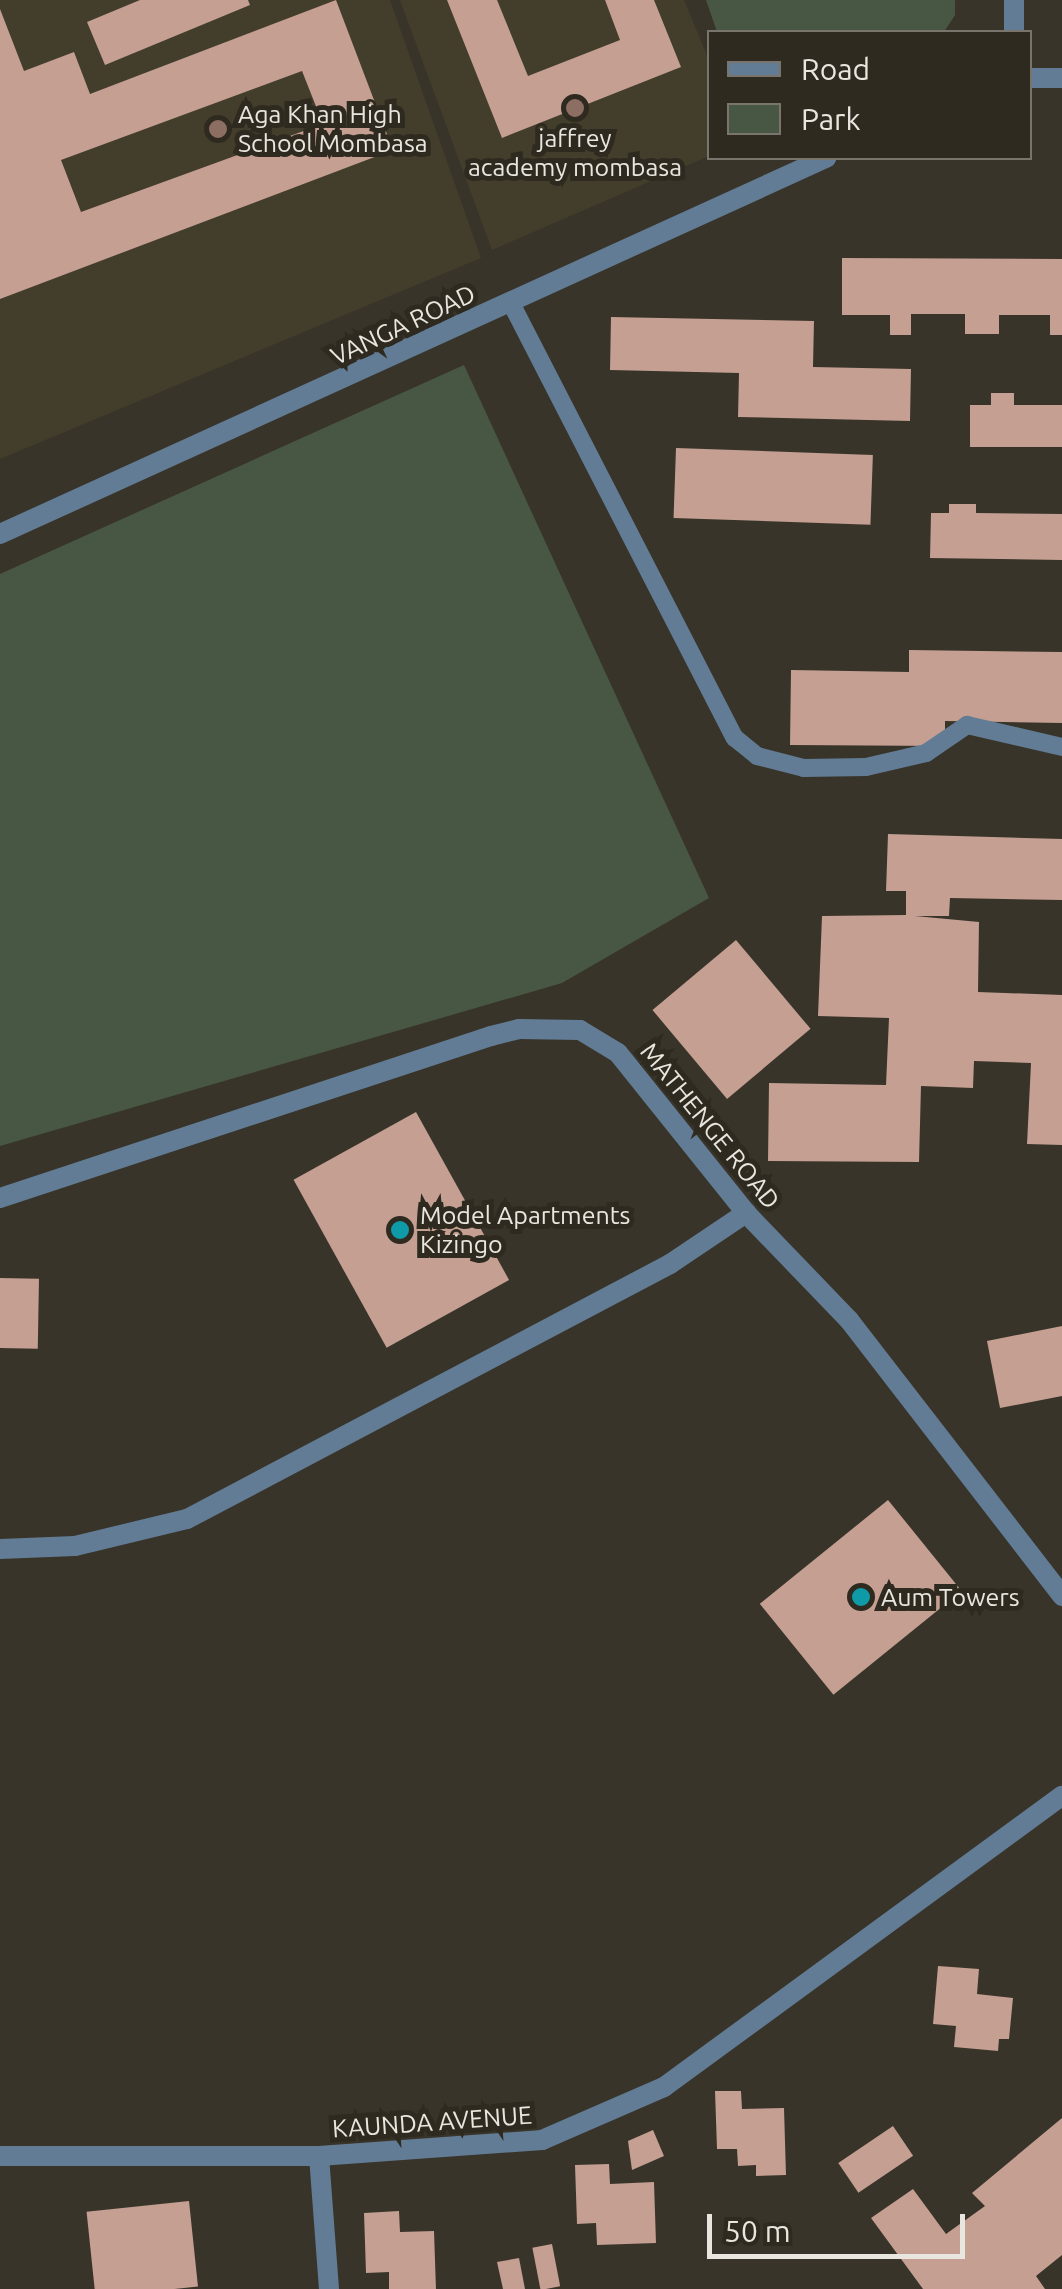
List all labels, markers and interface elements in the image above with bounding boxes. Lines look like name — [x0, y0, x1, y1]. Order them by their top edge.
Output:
legend — [707, 30, 1032, 160]
text: Road — [801, 52, 870, 86]
marker: jaffrey academy mombasa — [564, 97, 586, 119]
place label: Aga Khan High School Mombasa — [238, 100, 428, 159]
text: Park — [801, 102, 861, 136]
marker: Aga Khan High School Mombasa — [207, 118, 229, 140]
place label: jaffrey academy mombasa — [468, 124, 682, 183]
street label: VANGA ROAD — [326, 278, 480, 372]
street label: MATHENGE ROAD — [634, 1037, 786, 1215]
place label: Model Apartments Kizingo — [420, 1201, 630, 1260]
marker: Model Apartments Kizingo — [389, 1219, 411, 1241]
place label: Aum Towers — [881, 1582, 1020, 1612]
marker: Aum Towers — [850, 1586, 872, 1608]
street label: KAUNDA AVENUE — [331, 2100, 533, 2144]
scale bar — [712, 2194, 970, 2256]
text: 50 m — [724, 2214, 791, 2248]

